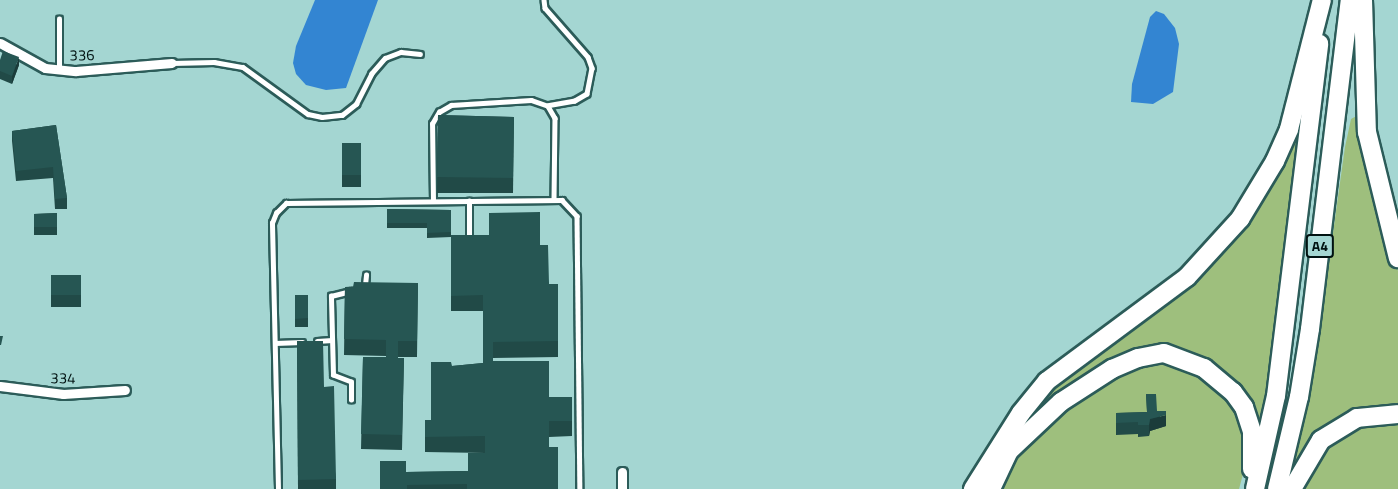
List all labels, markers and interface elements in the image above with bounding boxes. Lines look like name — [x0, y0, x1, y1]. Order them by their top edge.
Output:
street label: 336 — [69, 46, 95, 64]
road number: A4 — [1305, 235, 1335, 257]
street label: 334 — [50, 369, 76, 387]

